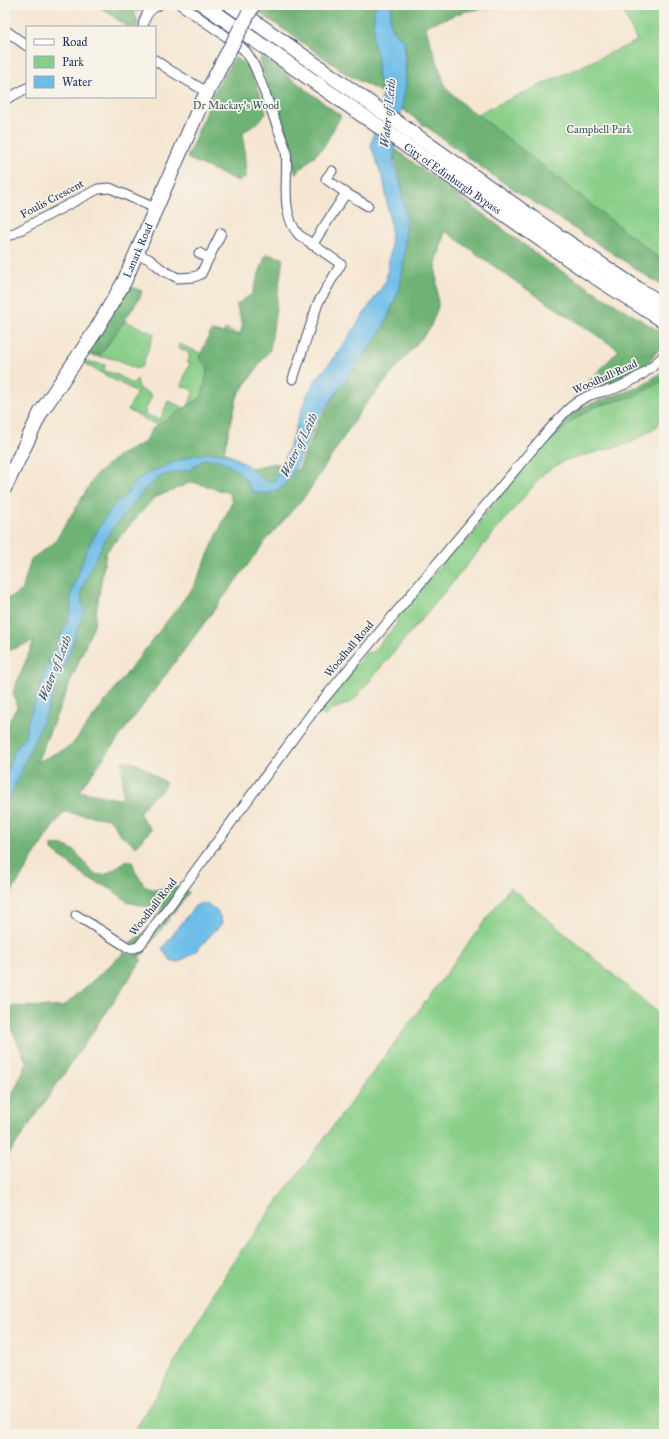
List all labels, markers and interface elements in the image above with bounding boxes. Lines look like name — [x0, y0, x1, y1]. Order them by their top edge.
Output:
legend — [26, 26, 156, 98]
text: Road — [62, 35, 88, 49]
text: Park — [62, 55, 84, 69]
text: Water — [62, 75, 92, 89]
water label: Water of Leith — [377, 78, 399, 148]
park label: Dr Mackay's Wood — [193, 99, 280, 112]
park label: Campbell Park — [566, 123, 632, 136]
street label: City of Edinburgh Bypass — [402, 140, 504, 216]
street label: Foulis Crescent — [18, 177, 86, 221]
street label: Lanark Road — [120, 221, 155, 280]
street label: Woodhall Road — [571, 357, 640, 397]
water label: Water of Leith — [278, 411, 320, 479]
street label: Woodhall Road — [322, 618, 377, 680]
water label: Water of Leith — [36, 633, 74, 703]
street label: Woodhall Road — [127, 875, 180, 938]

